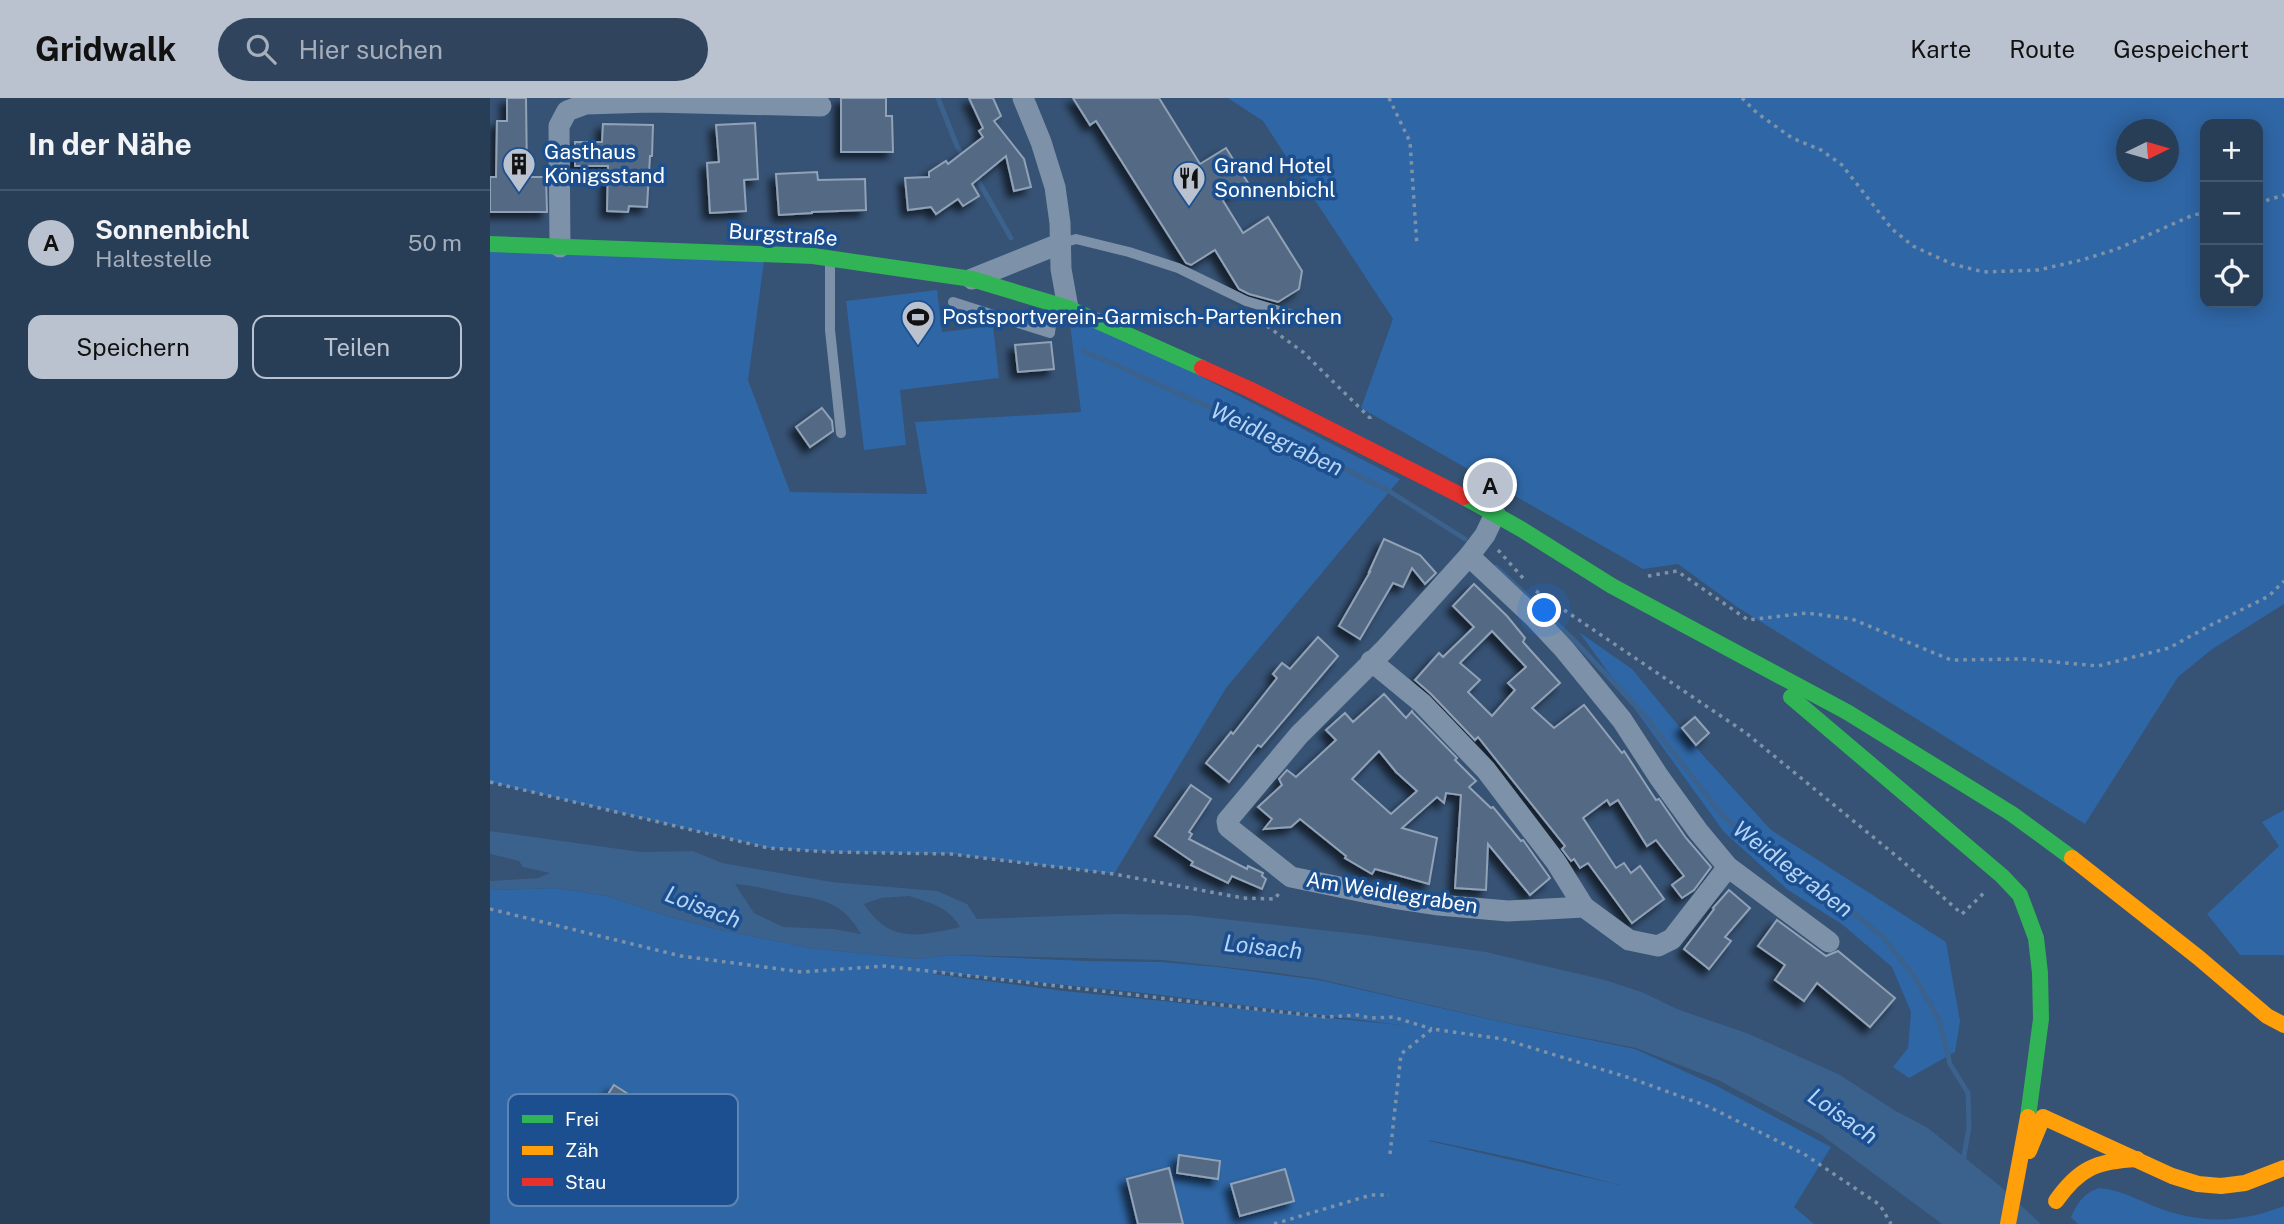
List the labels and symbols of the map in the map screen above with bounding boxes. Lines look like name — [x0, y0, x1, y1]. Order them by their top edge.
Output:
north arrow — [2116, 119, 2179, 182]
place label: Gasthaus Königsstand — [544, 139, 665, 188]
building icon: Gasthaus Königsstand — [500, 145, 538, 194]
place label: Grand Hotel Sonnenbichl — [1214, 153, 1336, 202]
restaurant icon: Grand Hotel Sonnenbichl — [1170, 159, 1208, 208]
street label: Burgstraße — [728, 218, 838, 251]
sports icon: Postsportverein-Garmisch-Partenkirchen — [899, 298, 937, 347]
place label: Postsportverein-Garmisch-Partenkirchen — [942, 304, 1342, 329]
water label: Weidlegraben — [1207, 396, 1348, 481]
pin: A — [1467, 459, 1513, 511]
your location — [1527, 593, 1561, 627]
water label: Weidlegraben — [1728, 815, 1859, 922]
street label: Am Weidlegraben — [1305, 867, 1480, 918]
water label: Loisach — [662, 880, 745, 933]
water label: Loisach — [1222, 929, 1304, 964]
water label: Loisach — [1803, 1082, 1883, 1149]
legend — [508, 1094, 738, 1206]
text: Frei — [565, 1108, 599, 1130]
text: Zäh — [565, 1139, 599, 1161]
text: Stau — [565, 1171, 606, 1193]

